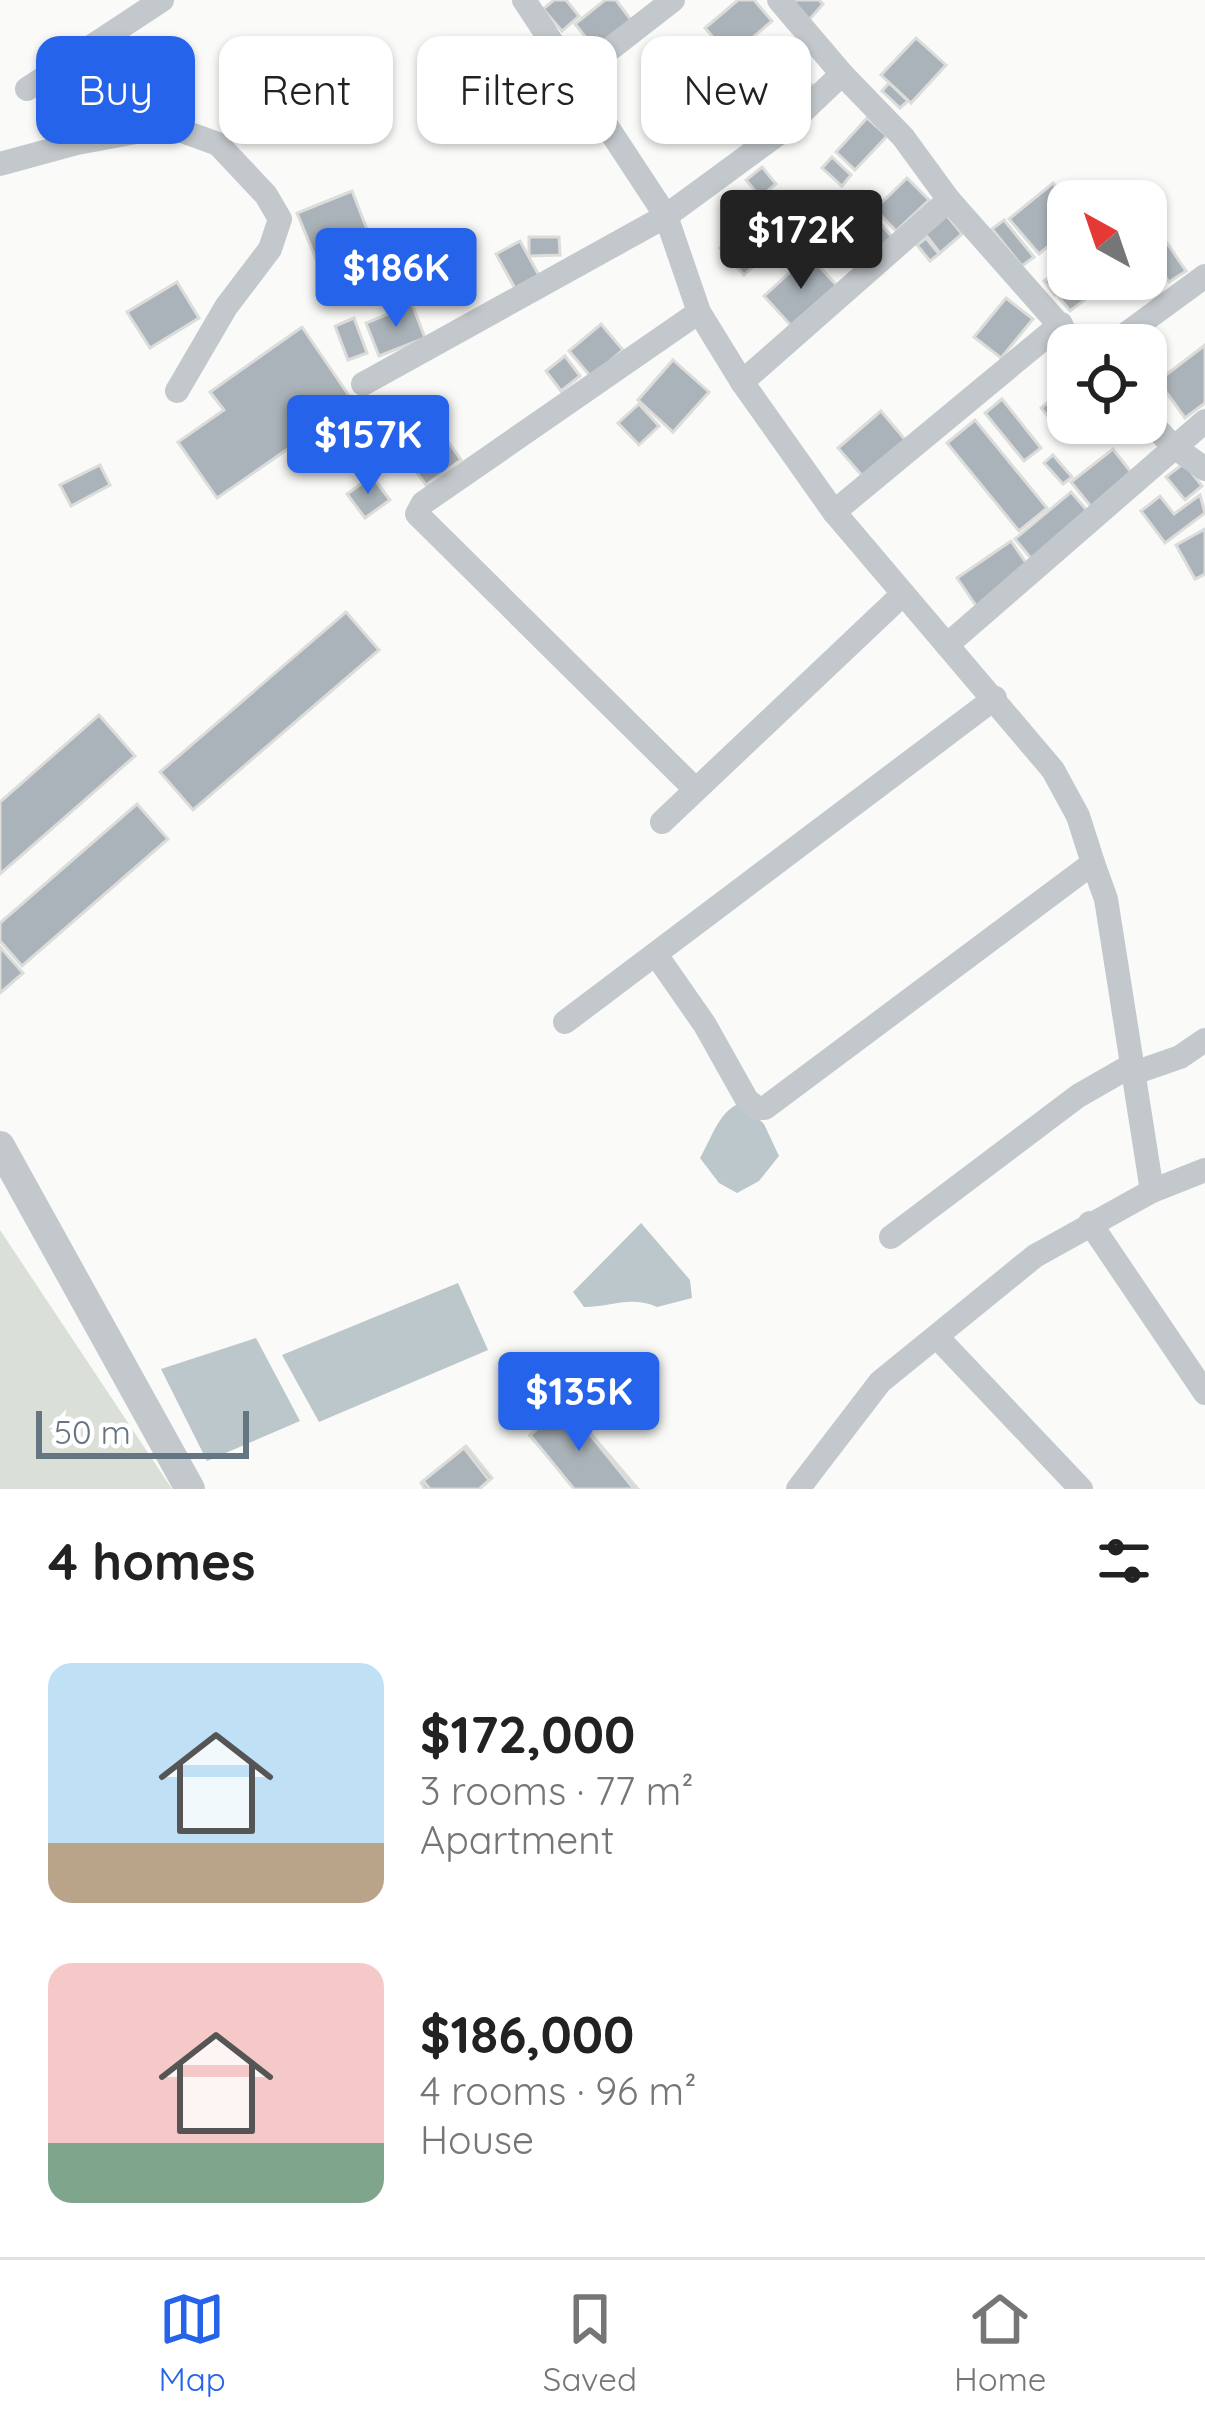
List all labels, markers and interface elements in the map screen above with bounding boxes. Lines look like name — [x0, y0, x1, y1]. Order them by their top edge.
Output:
chip: Buy — [36, 36, 195, 144]
chip: Rent — [219, 36, 393, 144]
chip: Filters — [417, 36, 617, 144]
chip: New — [641, 36, 811, 144]
north arrow — [1047, 180, 1167, 300]
map controls — [1047, 180, 1167, 444]
pin: $172K — [717, 190, 885, 292]
text: $172K — [747, 204, 855, 253]
pin: $186K — [312, 228, 480, 330]
text: $186K — [343, 242, 449, 291]
button: locate — [1047, 324, 1167, 444]
pin: $157K — [284, 395, 452, 497]
text: $157K — [314, 409, 422, 458]
pin: $135K — [495, 1352, 663, 1454]
text: $135K — [525, 1366, 633, 1415]
scale bar — [36, 1405, 249, 1458]
text: 50 m — [54, 1411, 131, 1452]
icon: filters — [1091, 1528, 1157, 1594]
text: 4 homes — [48, 1529, 256, 1593]
text: $172,000 — [420, 1702, 635, 1766]
icon: home — [144, 1711, 288, 1855]
text: 3 rooms · 77 m² — [420, 1766, 694, 1815]
text: Apartment — [420, 1815, 614, 1864]
text: $186,000 — [420, 2002, 634, 2066]
icon: home — [144, 2011, 288, 2155]
text: 4 rooms · 96 m² — [420, 2066, 697, 2115]
text: House — [420, 2115, 534, 2164]
tab: Map — [159, 2286, 226, 2399]
tab: Saved — [543, 2286, 637, 2399]
tab: Home — [954, 2286, 1046, 2399]

